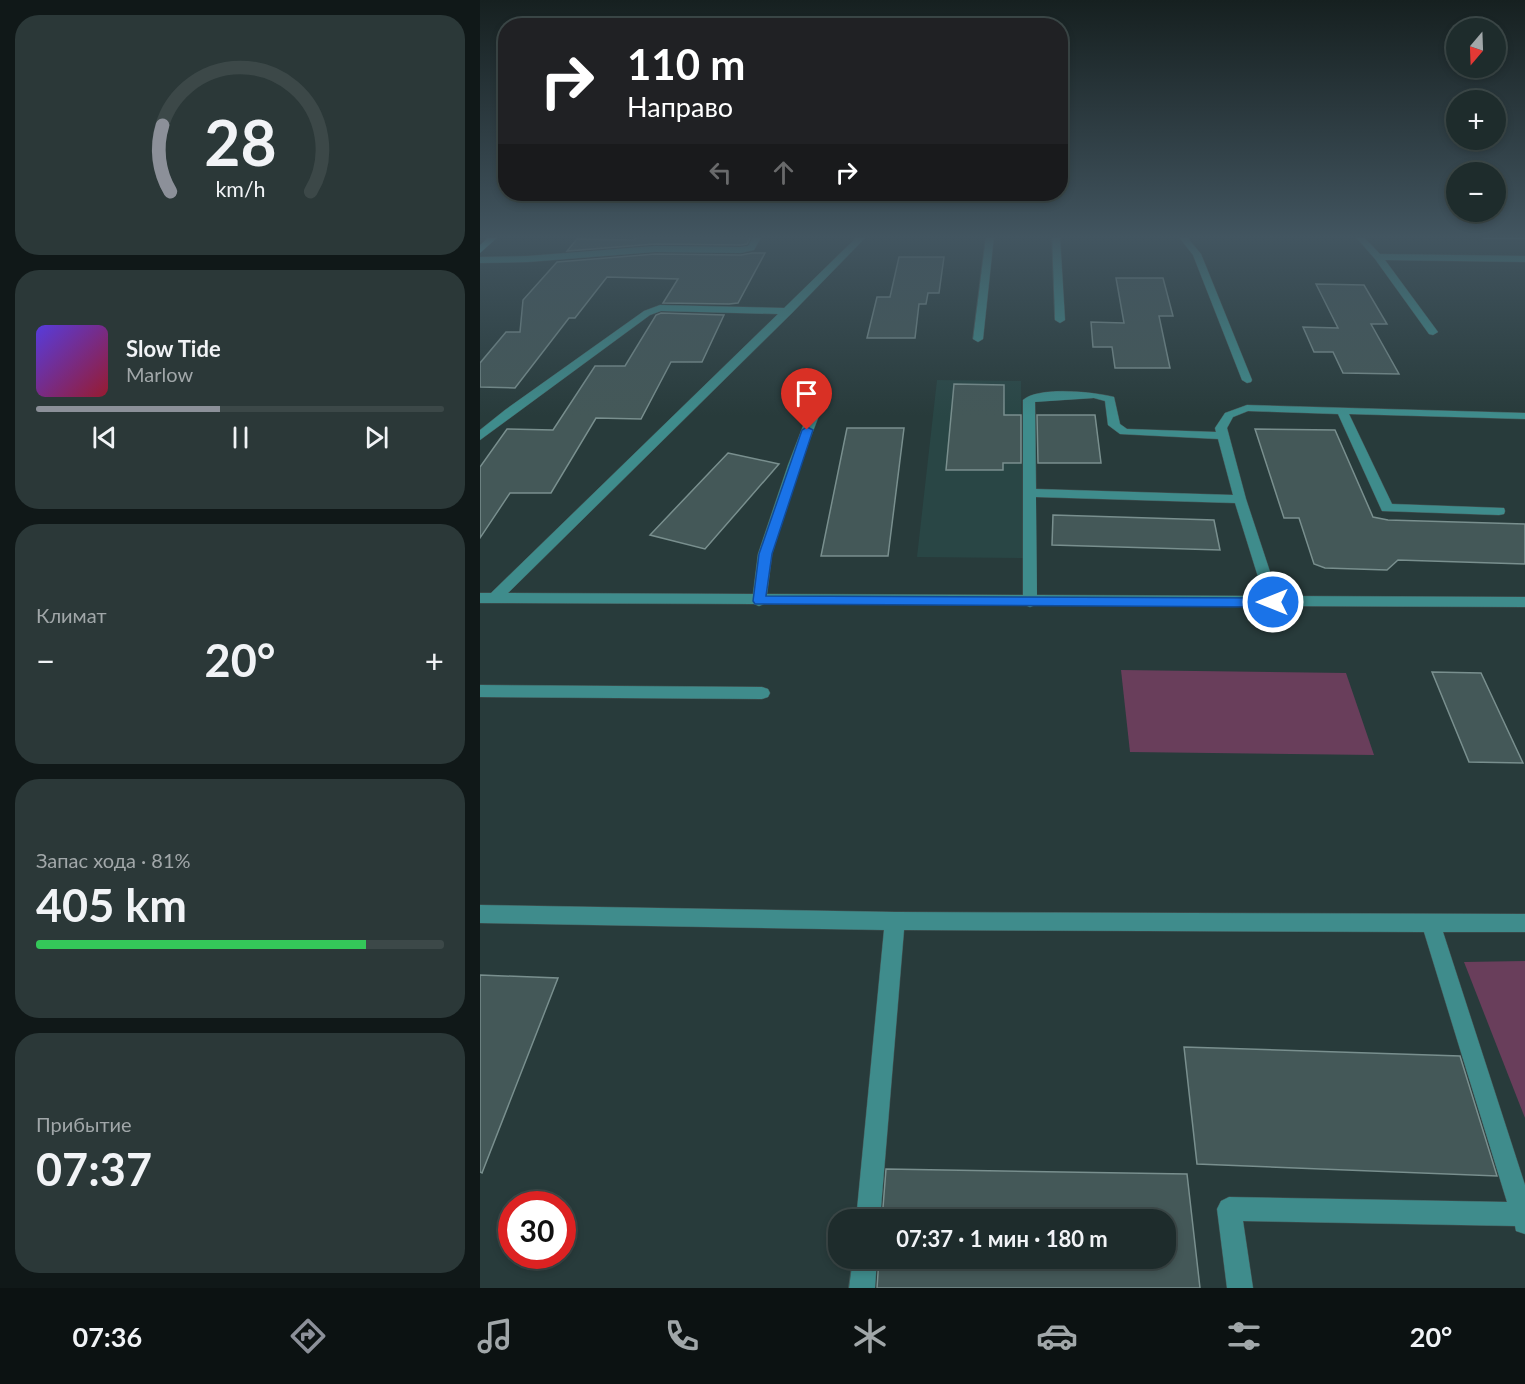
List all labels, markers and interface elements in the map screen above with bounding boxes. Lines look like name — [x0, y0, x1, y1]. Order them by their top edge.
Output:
north arrow — [1446, 18, 1506, 78]
map controls — [1446, 18, 1506, 222]
text: 110 m — [627, 39, 745, 89]
icon: right — [528, 42, 606, 120]
text: Направо — [627, 90, 733, 123]
button: + — [1446, 90, 1506, 150]
text: 28 — [204, 104, 276, 179]
icon: left — [704, 156, 737, 189]
icon: ahead — [767, 156, 800, 189]
icon: right — [830, 156, 863, 189]
button: − — [1446, 162, 1506, 222]
text: km/h — [215, 176, 265, 202]
text: Slow Tide — [126, 335, 221, 362]
text: Marlow — [126, 362, 193, 386]
pin — [781, 368, 832, 430]
icon: arrive — [790, 377, 823, 410]
icon: previous — [88, 421, 121, 454]
icon: pause — [224, 421, 257, 454]
icon: next — [360, 421, 393, 454]
position arrow — [1241, 570, 1305, 634]
text: Климат — [36, 603, 107, 627]
text: 20° — [205, 633, 275, 687]
text: − — [36, 640, 55, 680]
text: + — [425, 640, 444, 680]
text: Запас хода · 81% — [36, 848, 191, 872]
text: 405 km — [36, 878, 187, 932]
text: Прибытие — [36, 1112, 132, 1136]
text: 07:37 — [36, 1142, 152, 1196]
speed limit sign: 30 — [498, 1191, 576, 1269]
text: 07:37 · 1 мин · 180 m — [896, 1225, 1108, 1252]
icon: directions — [287, 1315, 329, 1357]
icon: music — [474, 1315, 516, 1357]
icon: phone — [661, 1315, 703, 1357]
icon: climate — [849, 1315, 891, 1357]
icon: car — [1036, 1315, 1078, 1357]
icon: filters — [1223, 1315, 1265, 1357]
text: 07:36 — [73, 1320, 142, 1353]
text: 20° — [1410, 1320, 1452, 1353]

